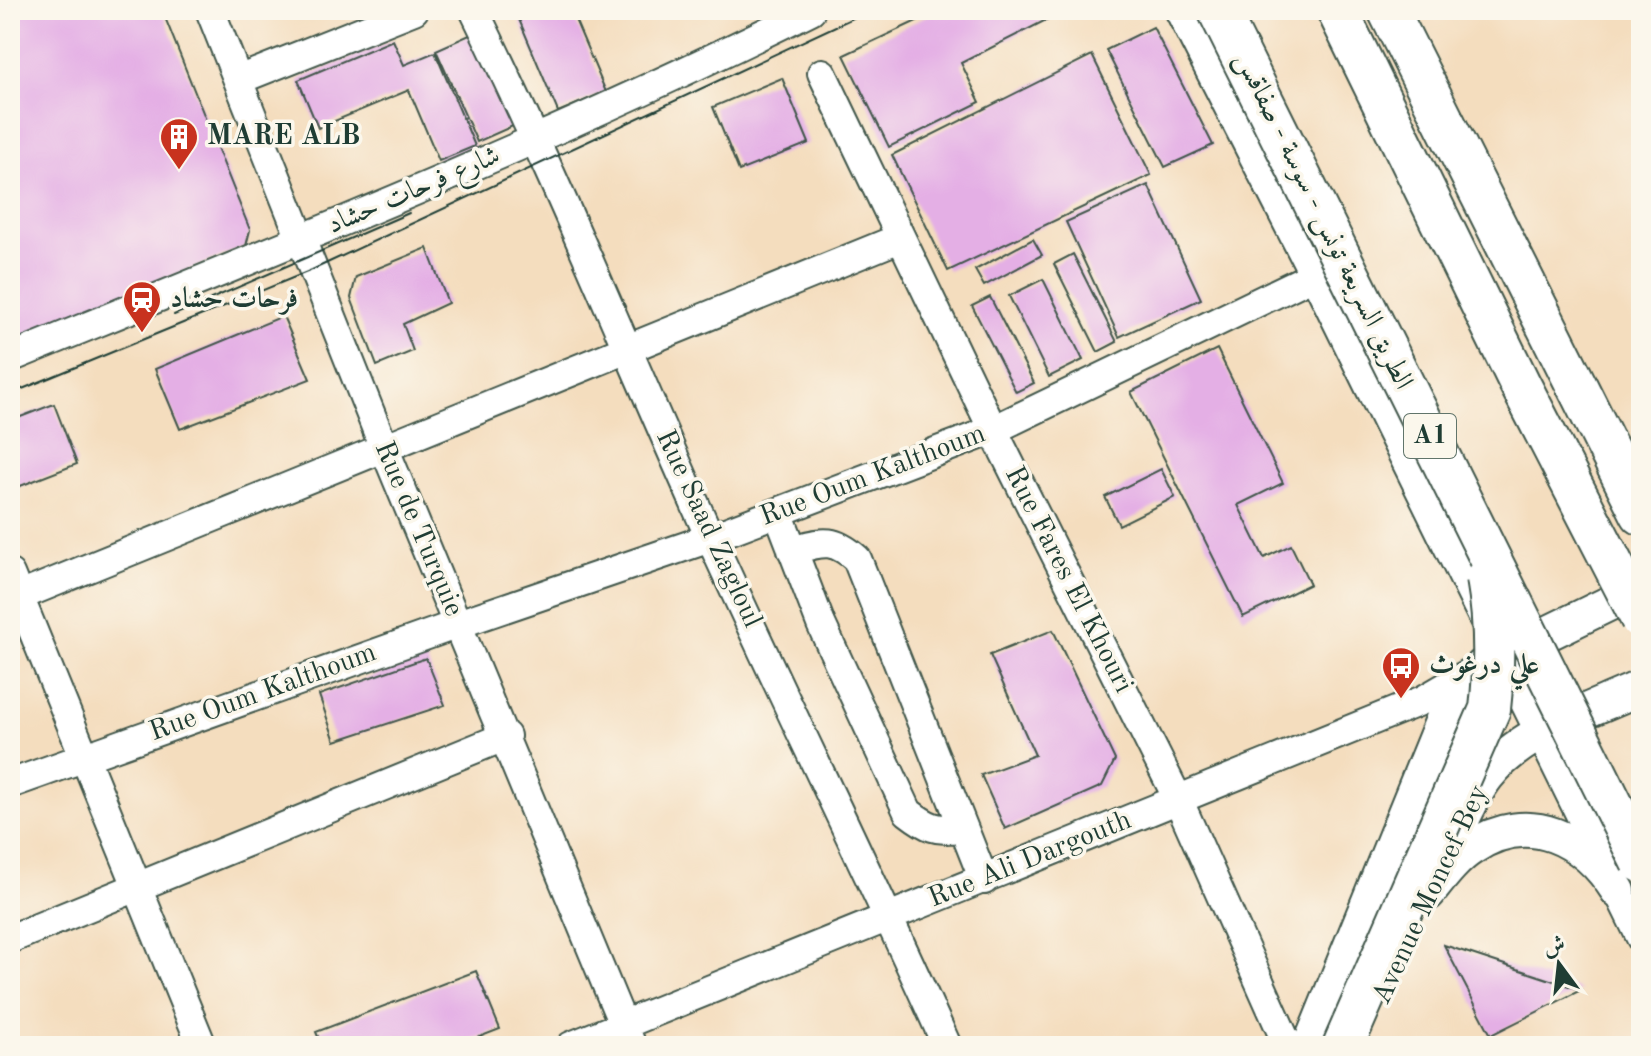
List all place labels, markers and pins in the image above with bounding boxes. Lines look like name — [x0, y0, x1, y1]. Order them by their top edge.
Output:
building icon: MARE ALB — [158, 116, 200, 171]
place label: MARE ALB — [207, 123, 360, 151]
station icon: فرحات حشاد — [121, 279, 163, 334]
place label: فرحات حشاد — [170, 285, 298, 316]
bus stop icon: علي درغوث — [1380, 645, 1422, 700]
place label: علي درغوث — [1429, 652, 1539, 691]

